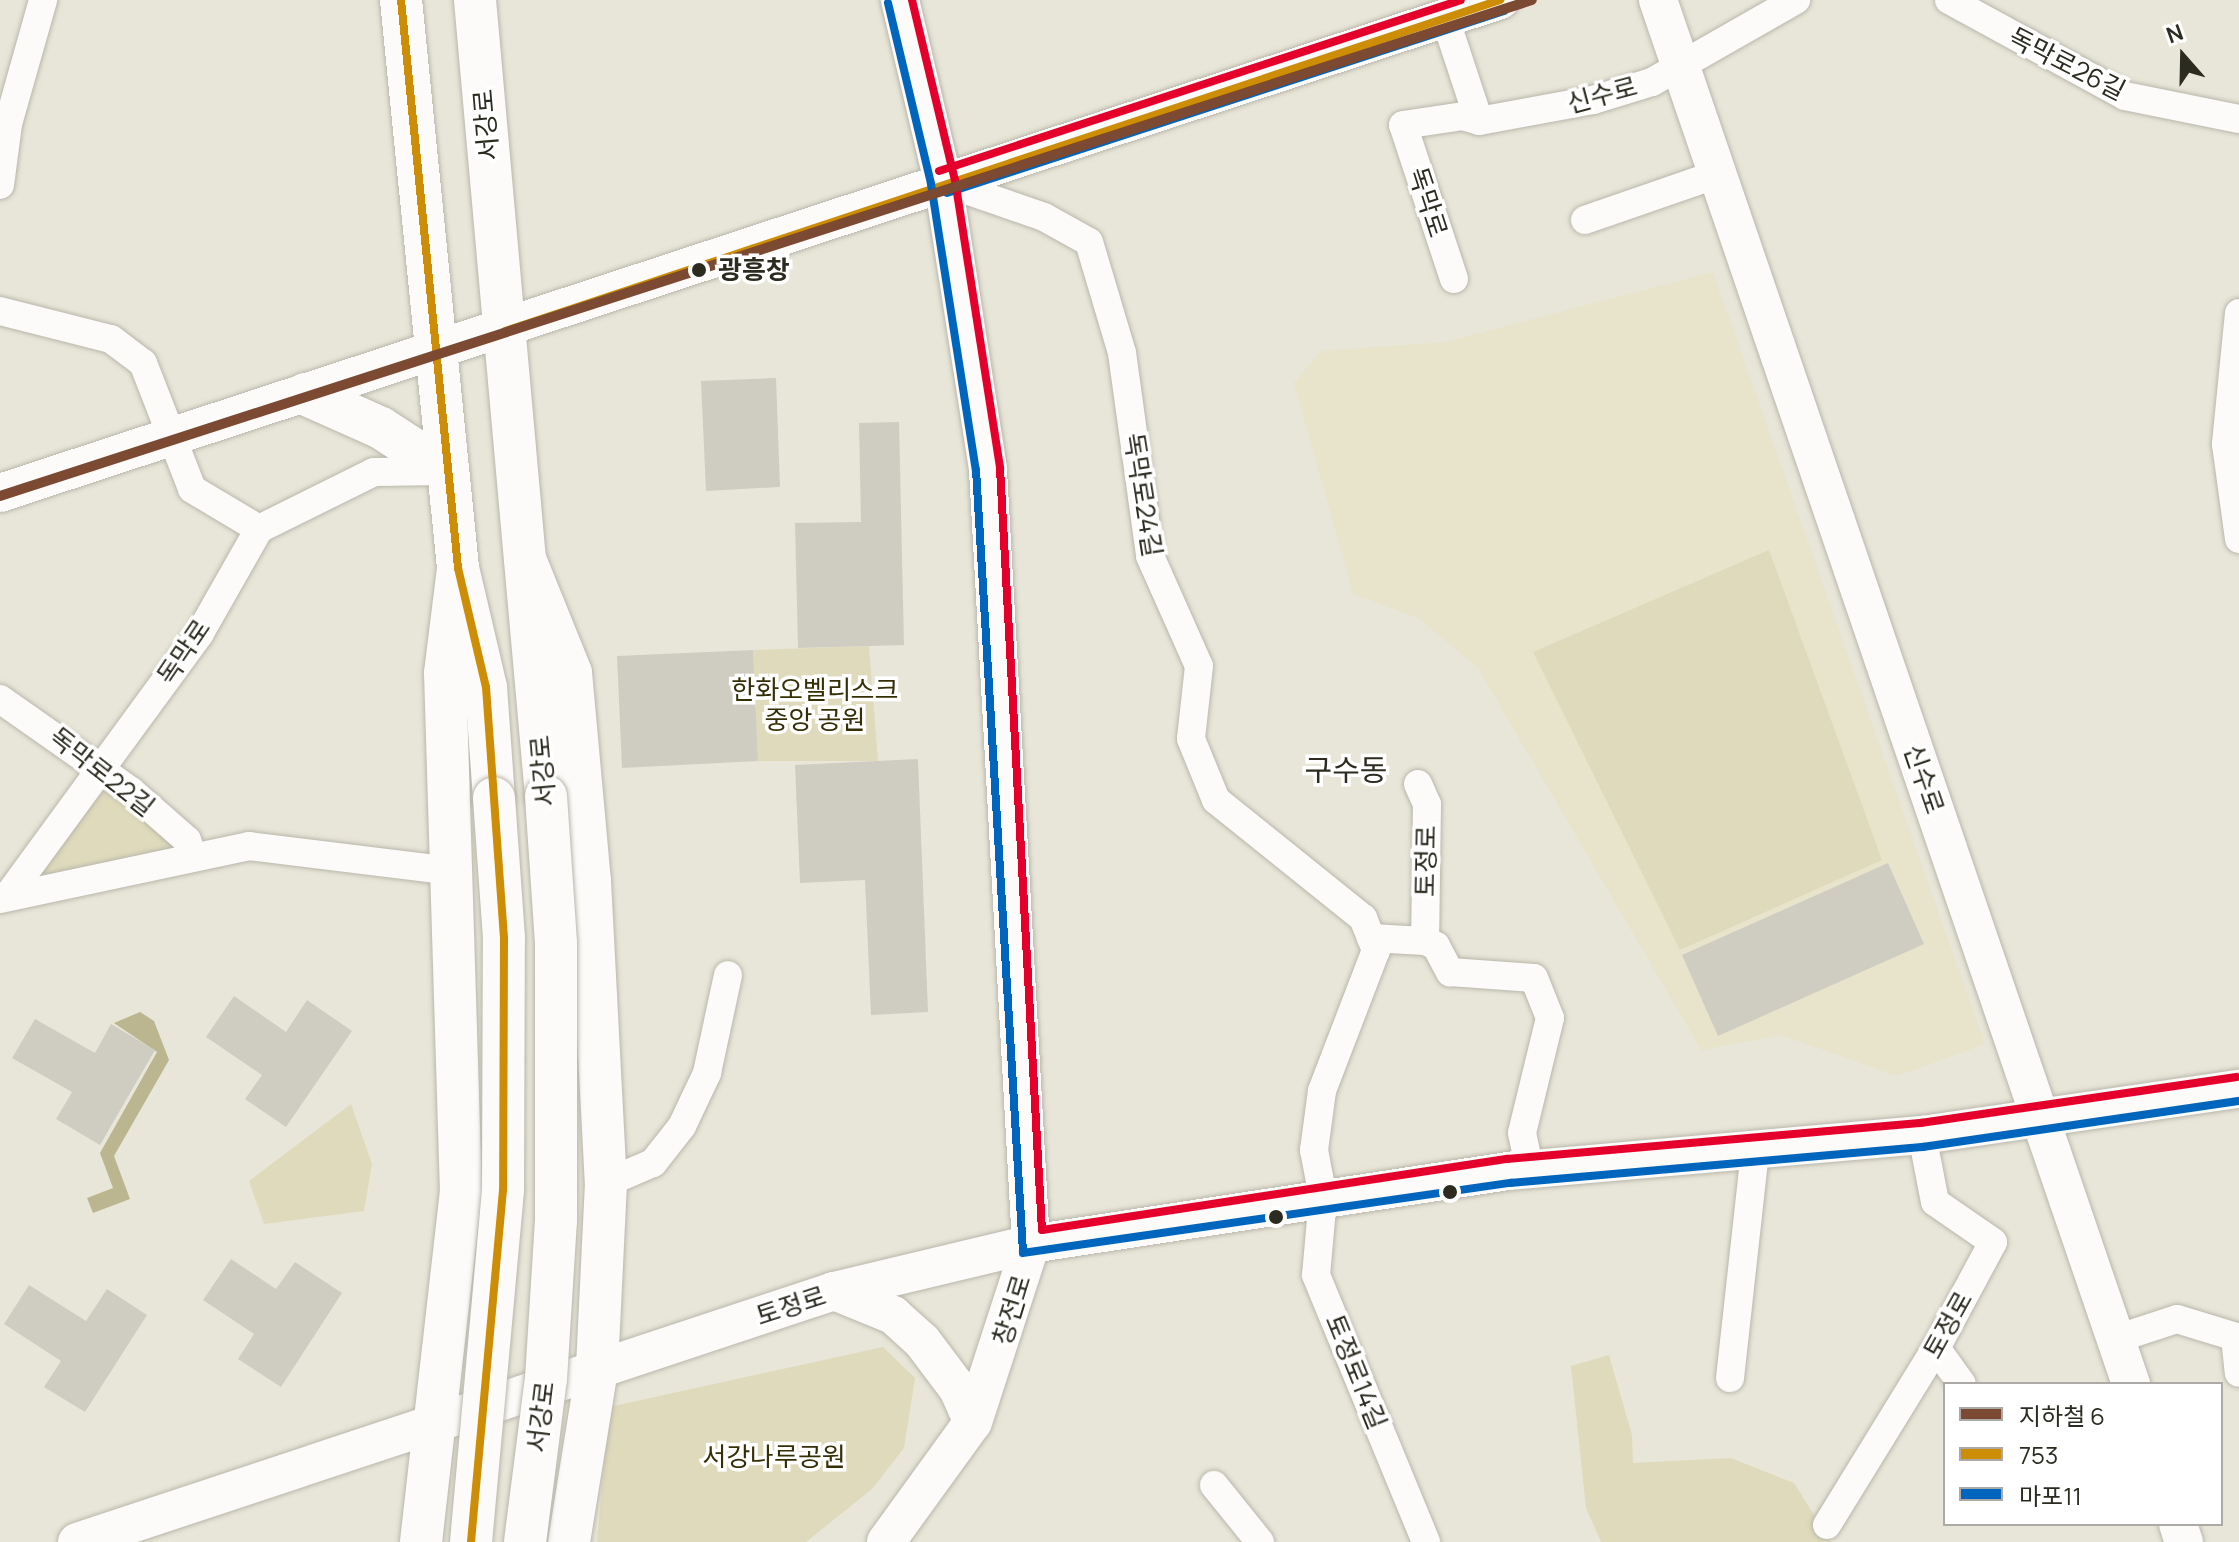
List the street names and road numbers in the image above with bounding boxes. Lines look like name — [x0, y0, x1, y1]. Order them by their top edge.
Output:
street label: 독막로26길 — [2004, 21, 2130, 107]
street label: 신수로 — [1563, 71, 1641, 119]
street label: 서강로 — [467, 88, 505, 162]
street label: 독막로 — [1402, 163, 1454, 241]
street label: 독막로24길 — [1118, 431, 1168, 559]
street label: 독막로 — [151, 614, 217, 690]
street label: 독막로22길 — [43, 721, 161, 823]
street label: 서강로 — [524, 734, 562, 808]
street label: 신수로 — [1898, 740, 1950, 818]
street label: 토정로 — [1410, 825, 1442, 897]
street label: 창전로 — [987, 1271, 1037, 1349]
street label: 토정로 — [752, 1280, 830, 1332]
street label: 토정로 — [1917, 1286, 1979, 1364]
street label: 토정로14길 — [1319, 1310, 1393, 1434]
street label: 서강로 — [521, 1379, 561, 1455]

